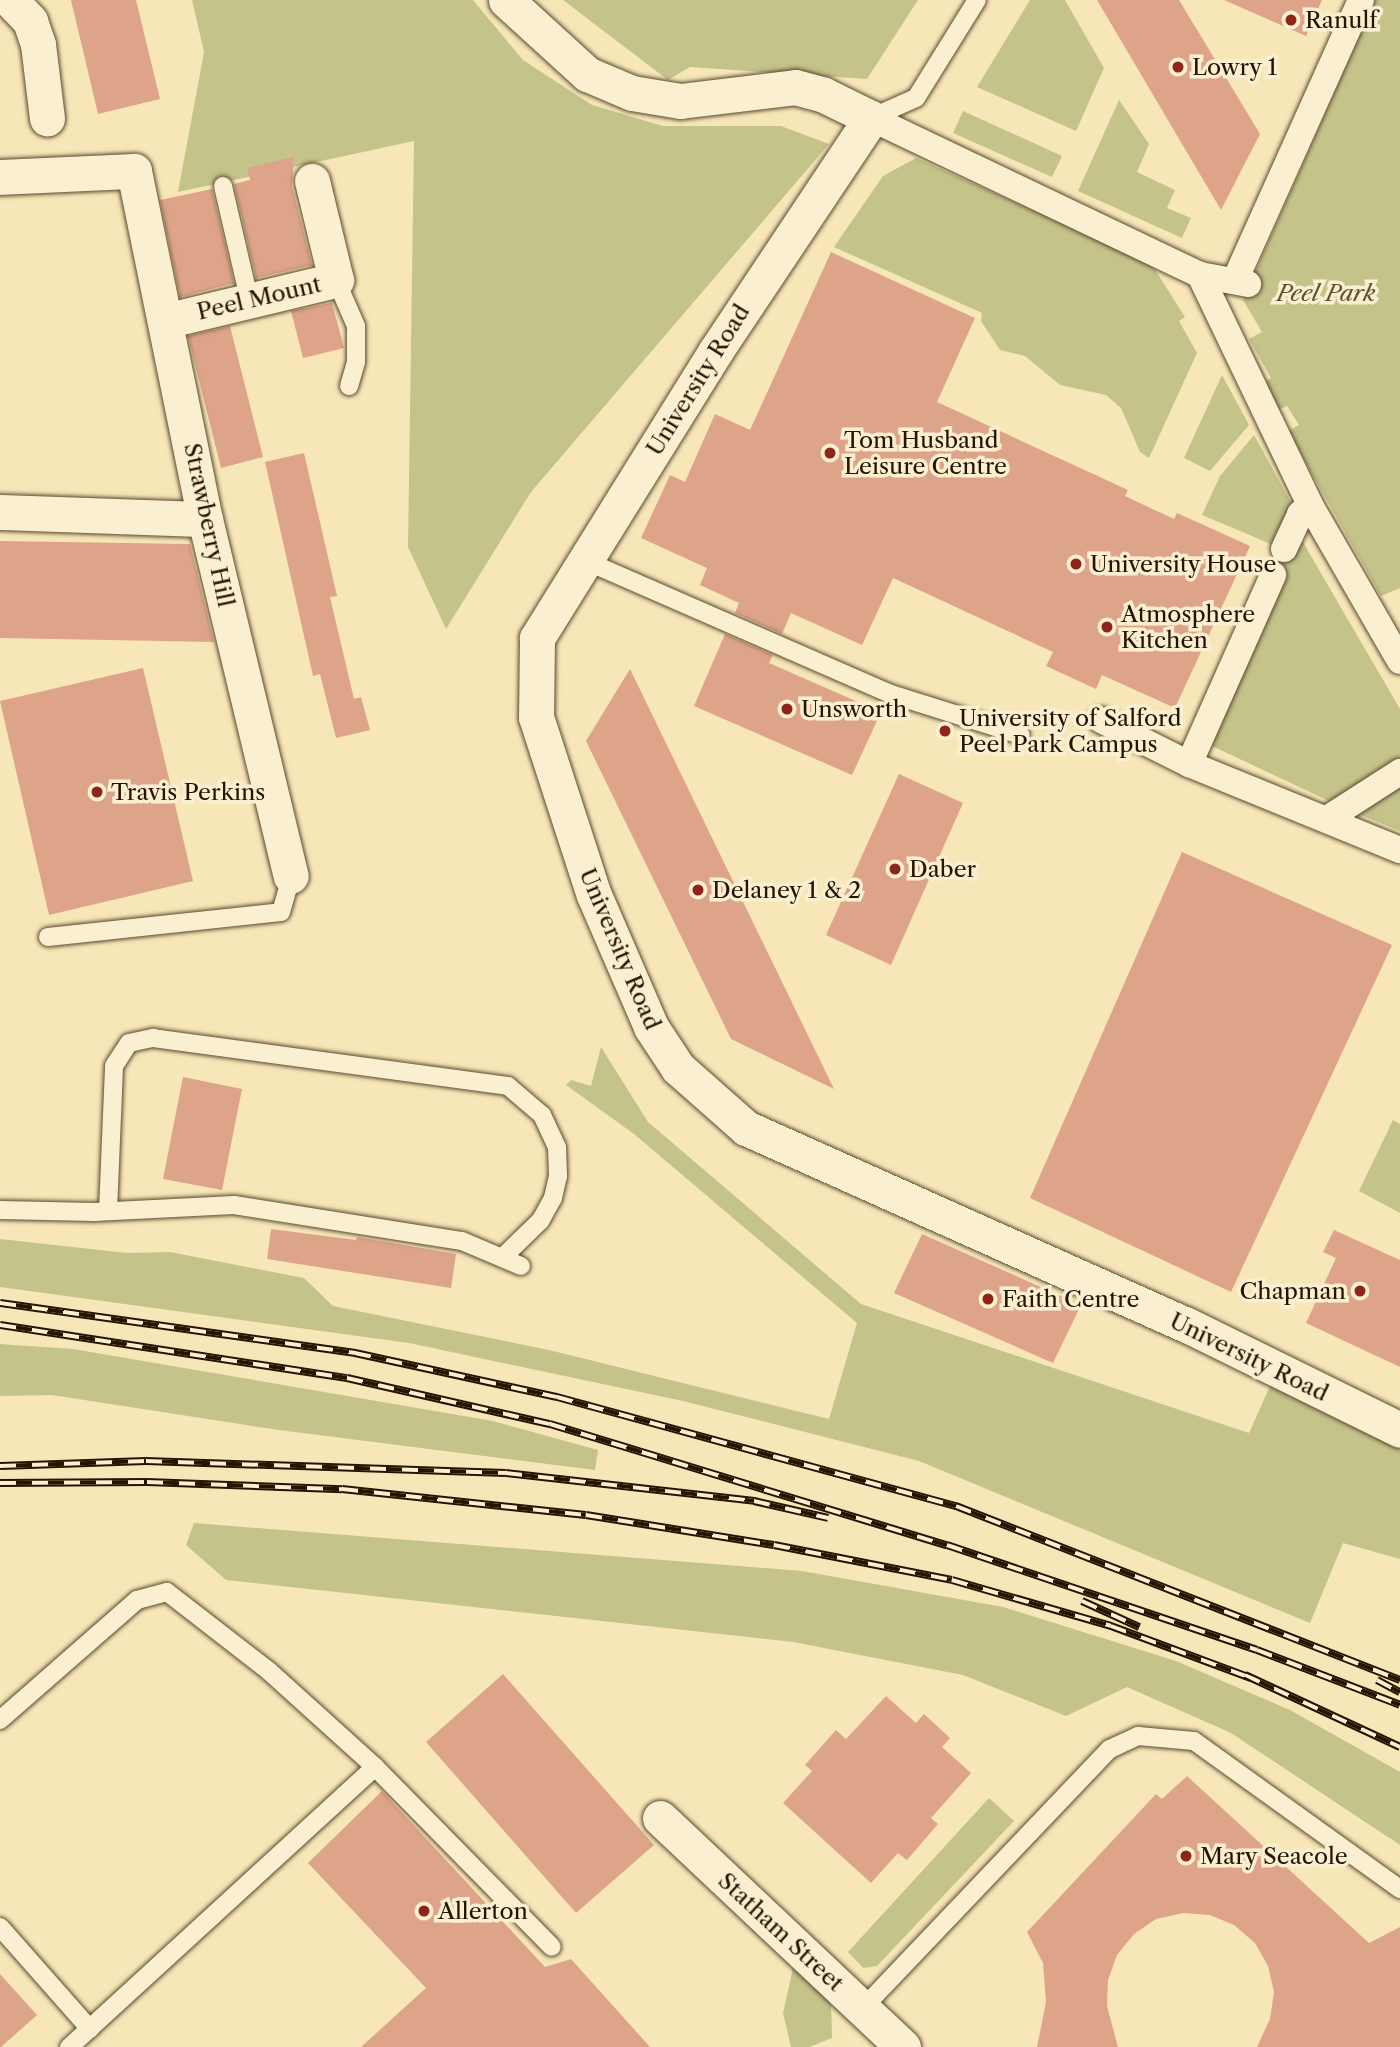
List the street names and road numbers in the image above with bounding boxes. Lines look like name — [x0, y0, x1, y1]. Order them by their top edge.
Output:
street label: Peel Mount — [194, 270, 324, 326]
street label: University Road — [640, 299, 756, 461]
street label: Strawberry Hill — [178, 440, 240, 610]
street label: University Road — [573, 864, 667, 1034]
street label: University Road — [1165, 1307, 1333, 1407]
street label: Statham Street — [713, 1867, 849, 1997]

